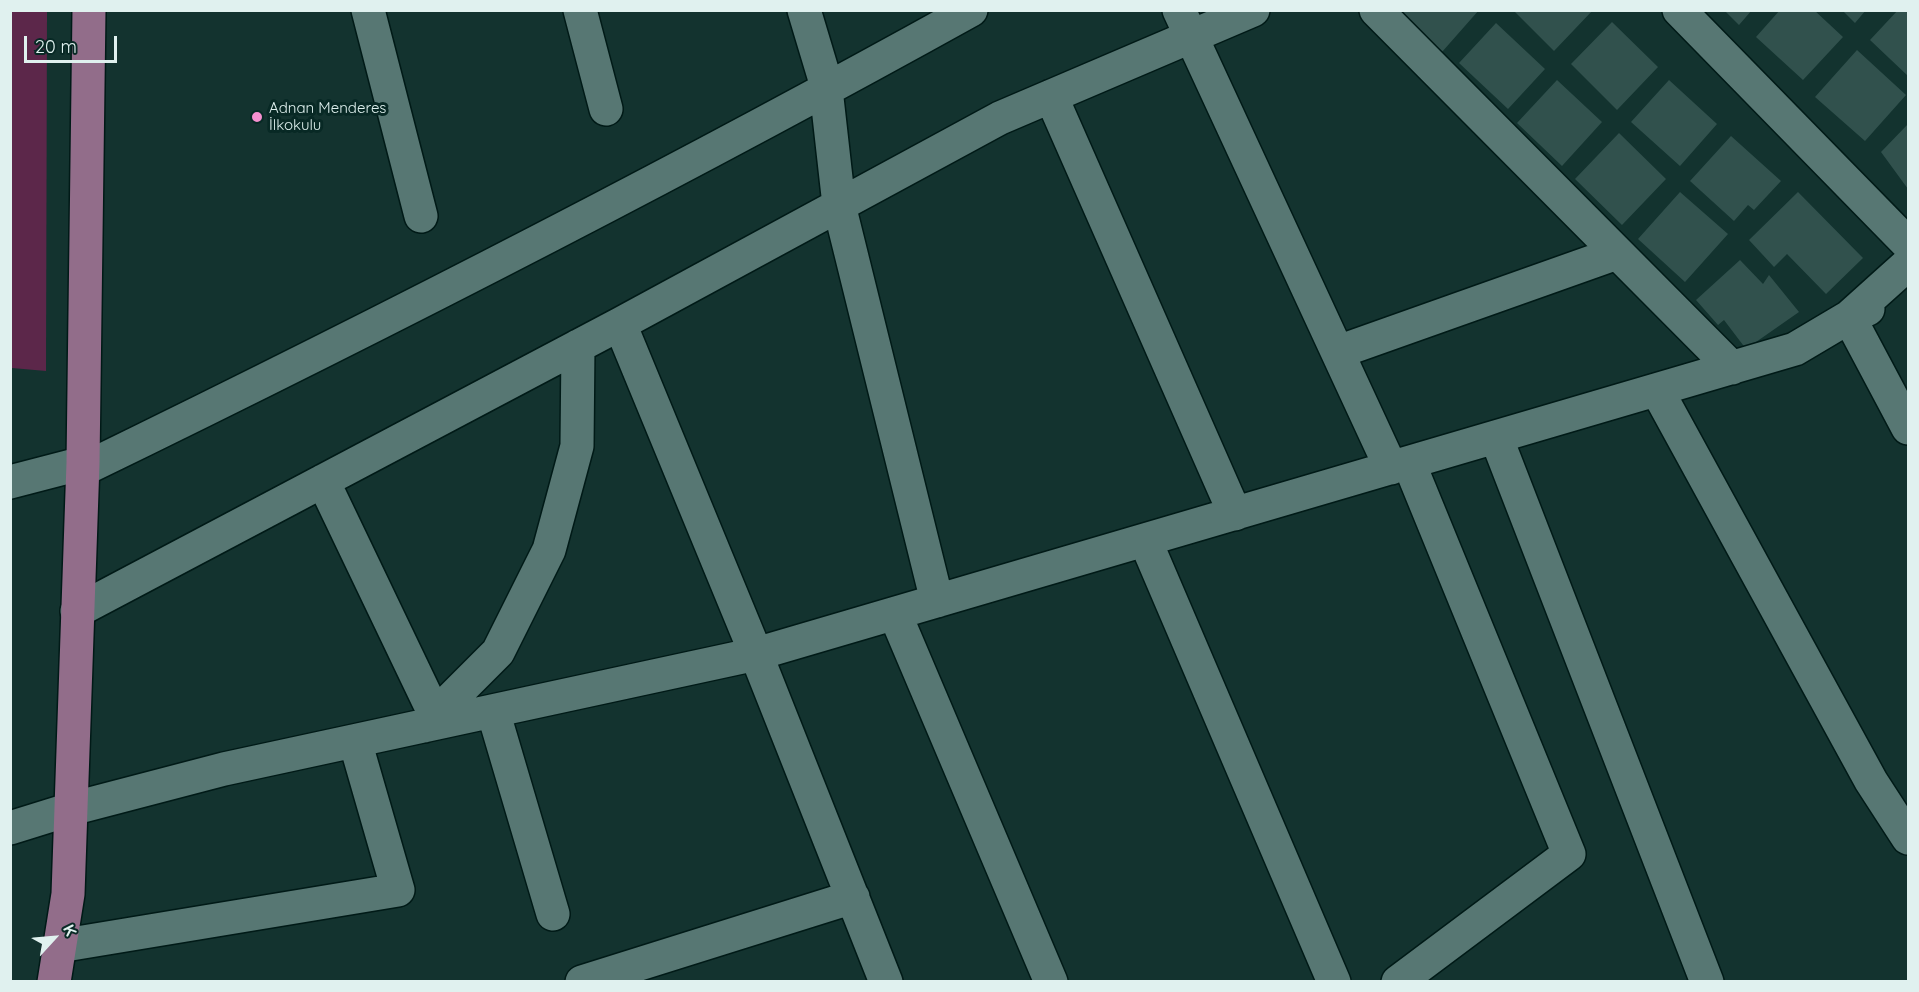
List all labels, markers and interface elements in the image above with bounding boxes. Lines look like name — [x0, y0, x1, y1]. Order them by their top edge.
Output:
scale bar — [27, 24, 120, 62]
text: 20 m — [35, 35, 77, 58]
place label: Adnan Menderes İlkokulu — [269, 99, 386, 134]
marker: Adnan Menderes İlkokulu — [250, 110, 264, 124]
north arrow — [24, 908, 84, 968]
text: K — [59, 921, 81, 939]

